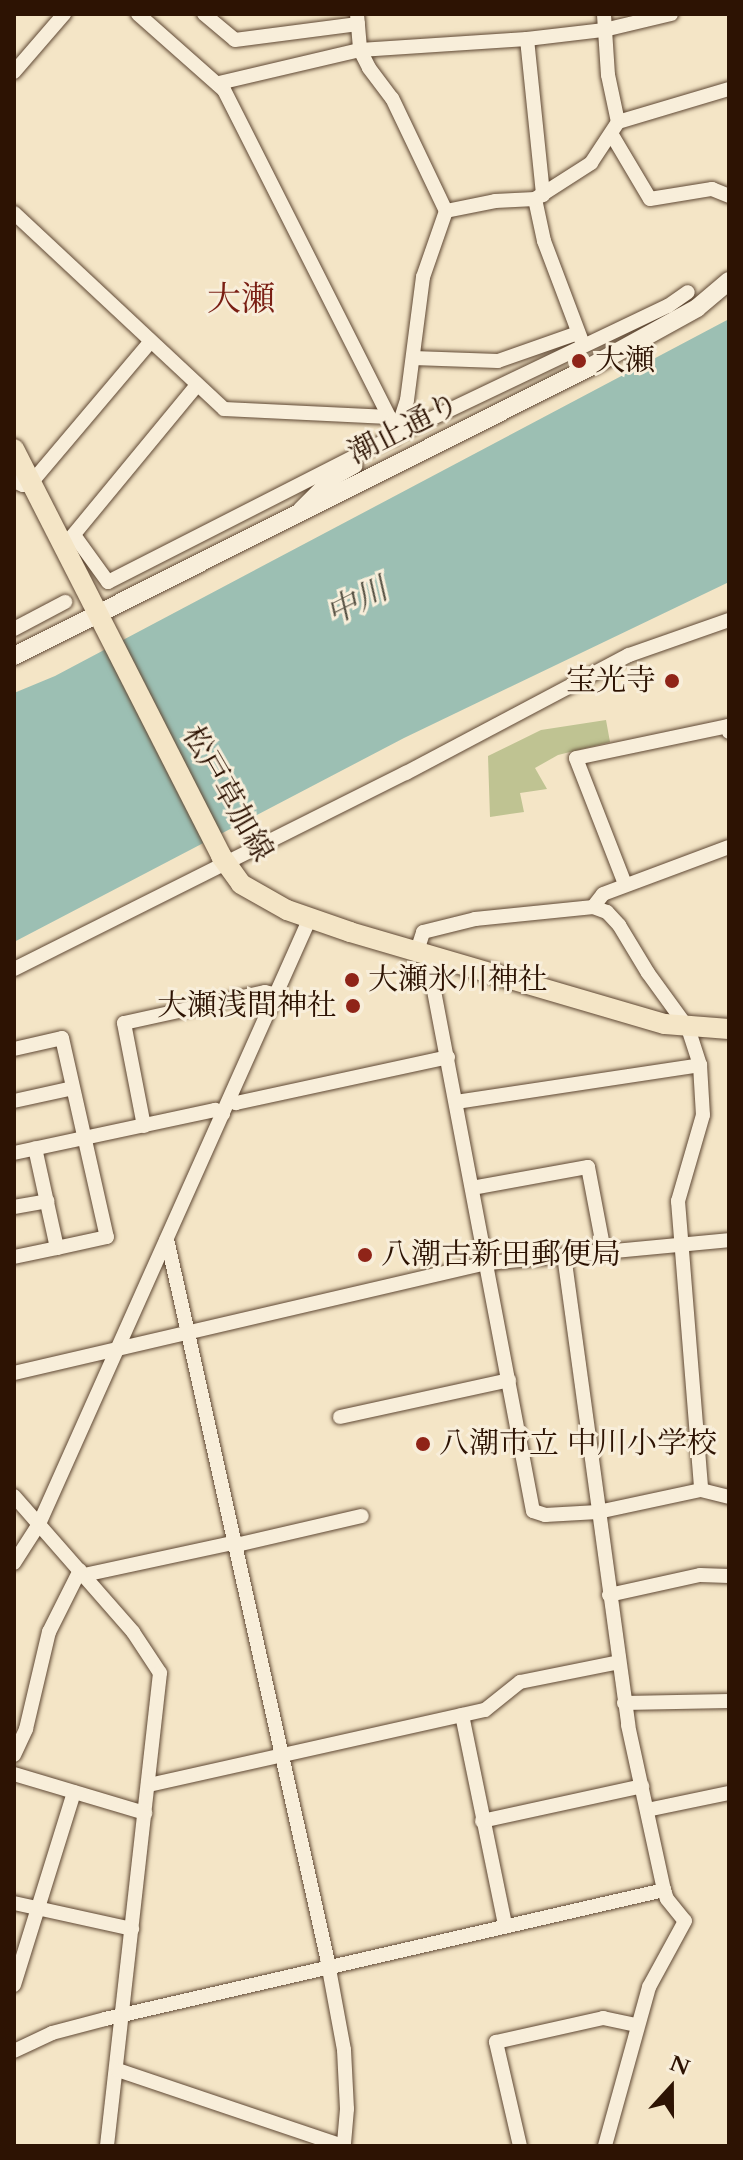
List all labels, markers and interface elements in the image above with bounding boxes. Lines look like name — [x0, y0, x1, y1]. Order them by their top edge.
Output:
district label: 大瀬 — [207, 280, 275, 320]
place label: 大瀬 — [595, 343, 655, 379]
marker: 大瀬 — [570, 352, 588, 370]
street label: 潮止通り — [342, 386, 466, 472]
water label: 中川 — [320, 570, 394, 634]
place label: 宝光寺 — [566, 663, 656, 699]
marker: 宝光寺 — [663, 672, 681, 690]
street label: 松戸草加線 — [174, 720, 280, 868]
place label: 大瀬氷川神社 — [368, 962, 548, 998]
marker: 大瀬氷川神社 — [343, 971, 361, 989]
place label: 大瀬浅間神社 — [157, 988, 337, 1024]
marker: 大瀬浅間神社 — [344, 997, 362, 1015]
place label: 八潮古新田郵便局 — [381, 1237, 621, 1273]
marker: 八潮古新田郵便局 — [356, 1246, 374, 1264]
place label: 八潮市立 中川小学校 — [439, 1426, 717, 1462]
marker: 八潮市立 中川小学校 — [414, 1435, 432, 1453]
north arrow — [631, 2048, 711, 2128]
text: N — [665, 2048, 694, 2083]

